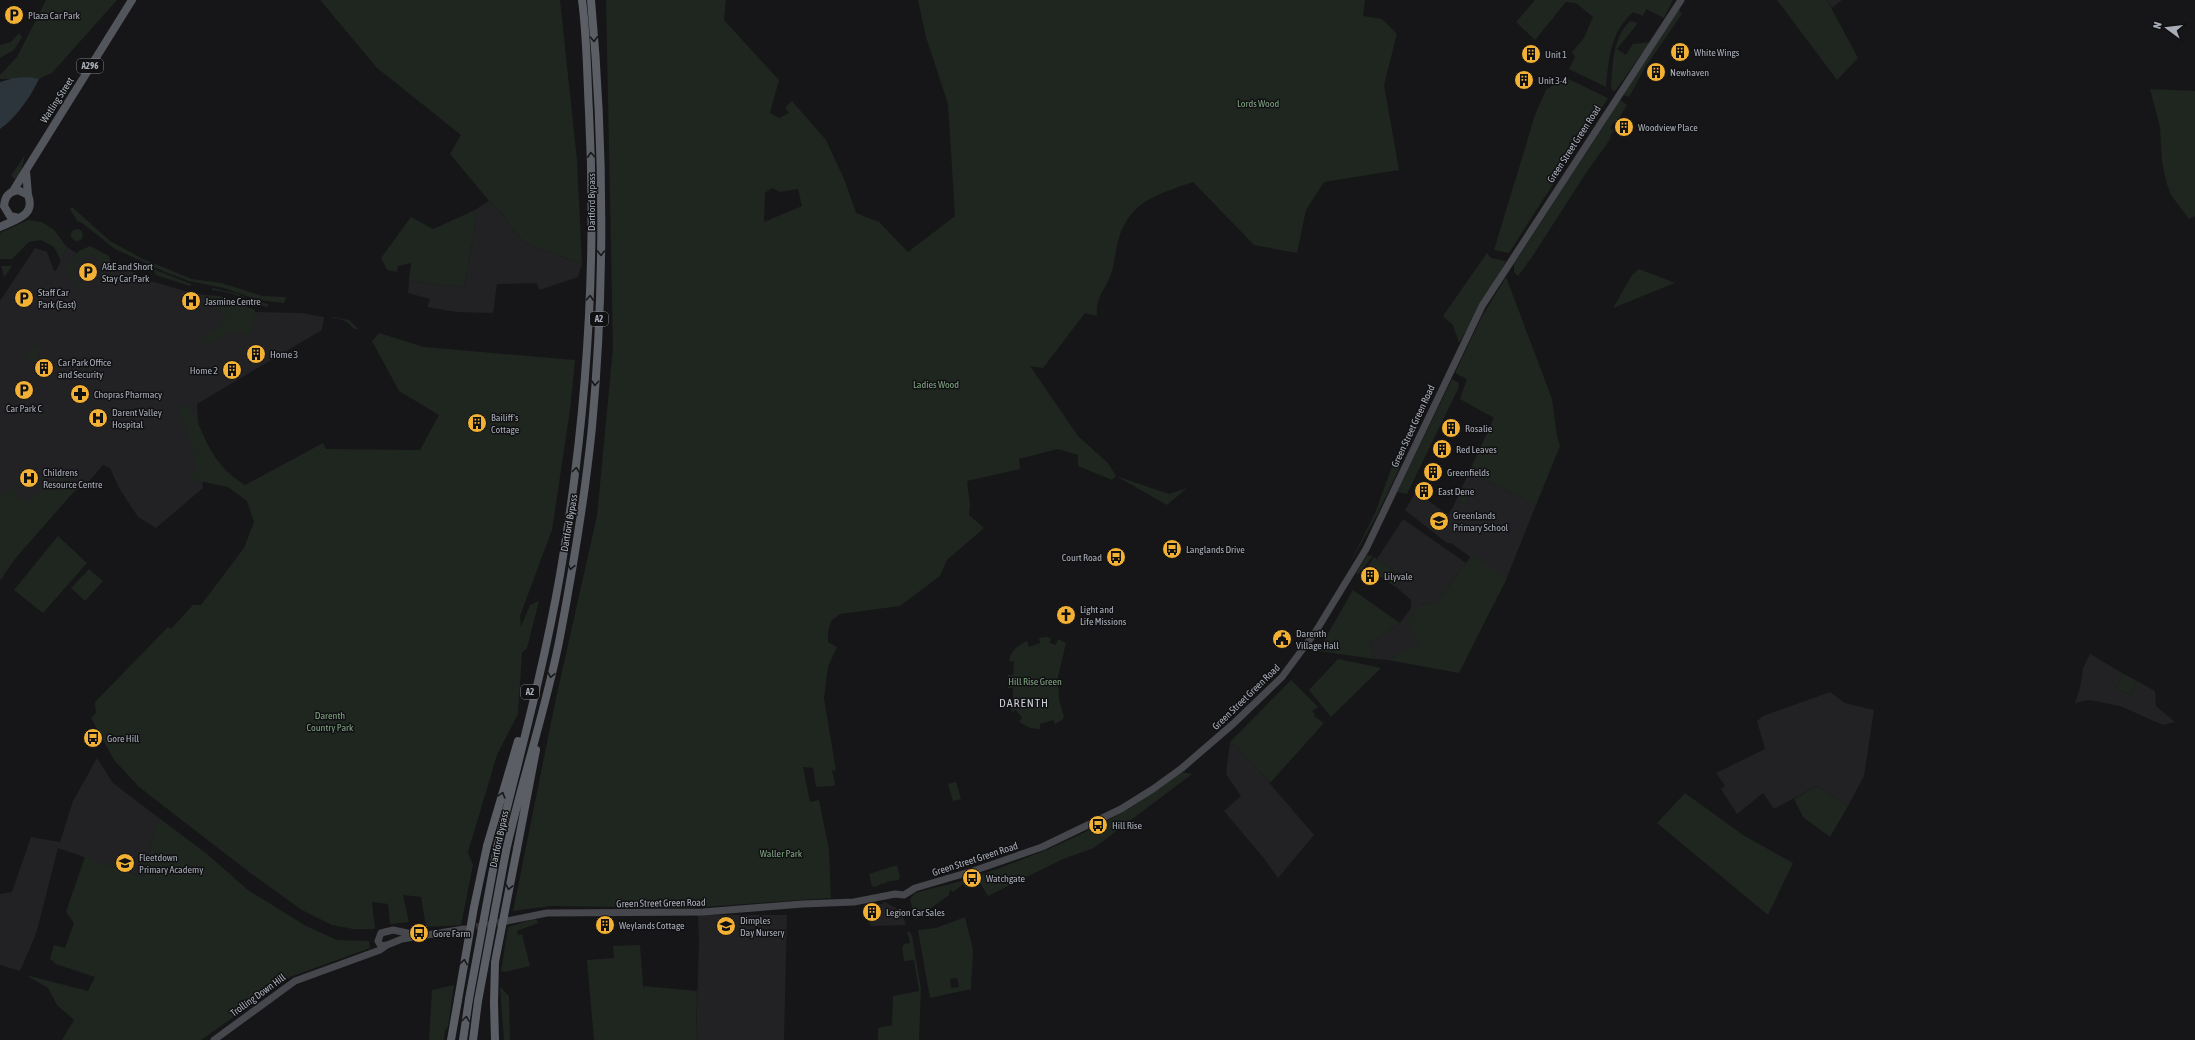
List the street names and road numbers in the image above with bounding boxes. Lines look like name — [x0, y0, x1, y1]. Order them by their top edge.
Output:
road number: A296 — [77, 59, 103, 73]
street label: Watling Street — [38, 75, 76, 125]
street label: Green Street Green Road — [1545, 103, 1603, 184]
street label: Dartford Bypass — [586, 173, 597, 231]
road number: A2 — [590, 312, 608, 326]
street label: Green Street Green Road — [1389, 383, 1437, 469]
street label: Dartford Bypass — [559, 493, 580, 552]
street label: Green Street Green Road — [1210, 662, 1282, 732]
road number: A2 — [521, 685, 539, 699]
street label: Dartford Bypass — [488, 809, 510, 868]
street label: Green Street Green Road — [931, 840, 1019, 878]
street label: Green Street Green Road — [616, 897, 706, 909]
street label: Trolling Down Hill — [228, 971, 288, 1019]

